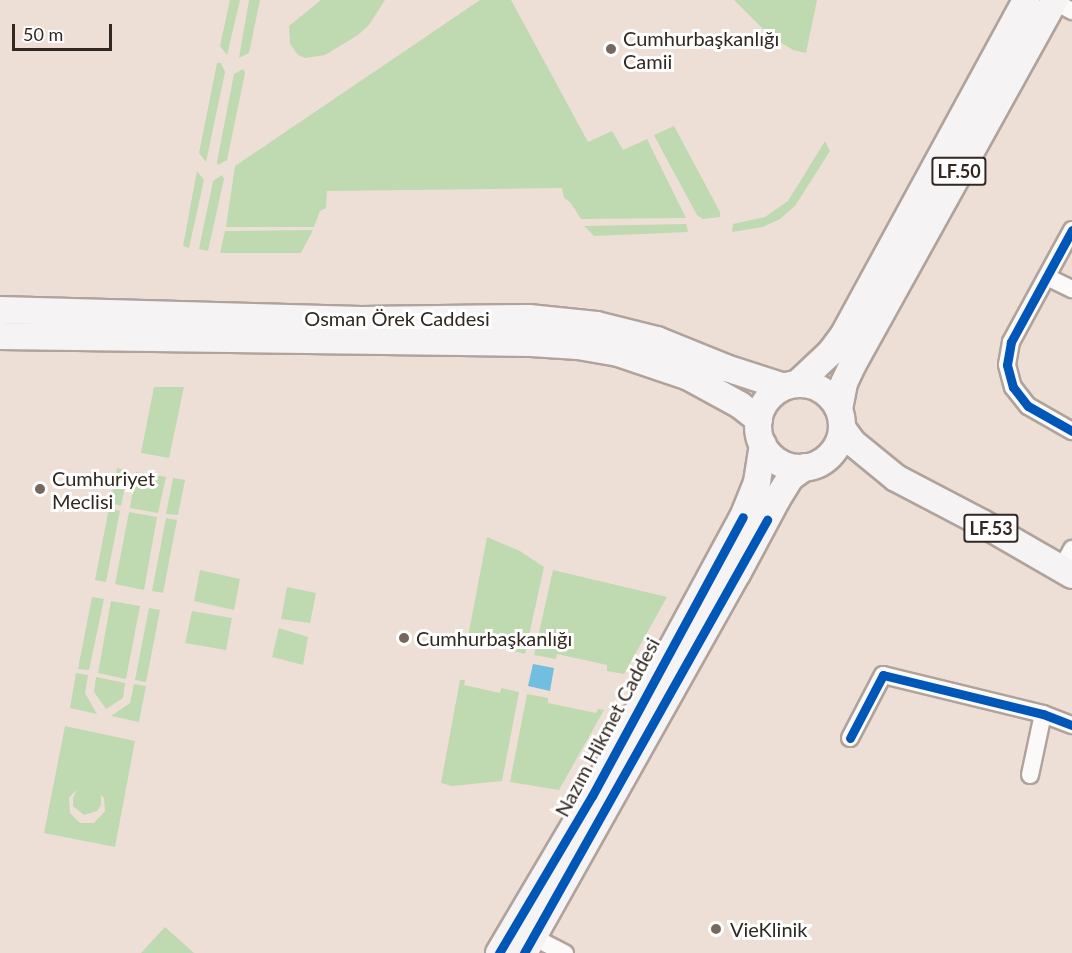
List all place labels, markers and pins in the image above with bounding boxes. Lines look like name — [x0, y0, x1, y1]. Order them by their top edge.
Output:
place label: Cumhurbaşkanlığı Camii — [623, 26, 779, 73]
marker: Cumhurbaşkanlığı Camii — [604, 42, 618, 56]
place label: Cumhuriyet Meclisi — [52, 466, 155, 513]
marker: Cumhuriyet Meclisi — [33, 482, 47, 496]
place label: Cumhurbaşkanlığı — [416, 626, 572, 650]
marker: Cumhurbaşkanlığı — [397, 631, 411, 645]
place label: VieKlinik — [730, 917, 807, 941]
marker: VieKlinik — [707, 920, 725, 938]

